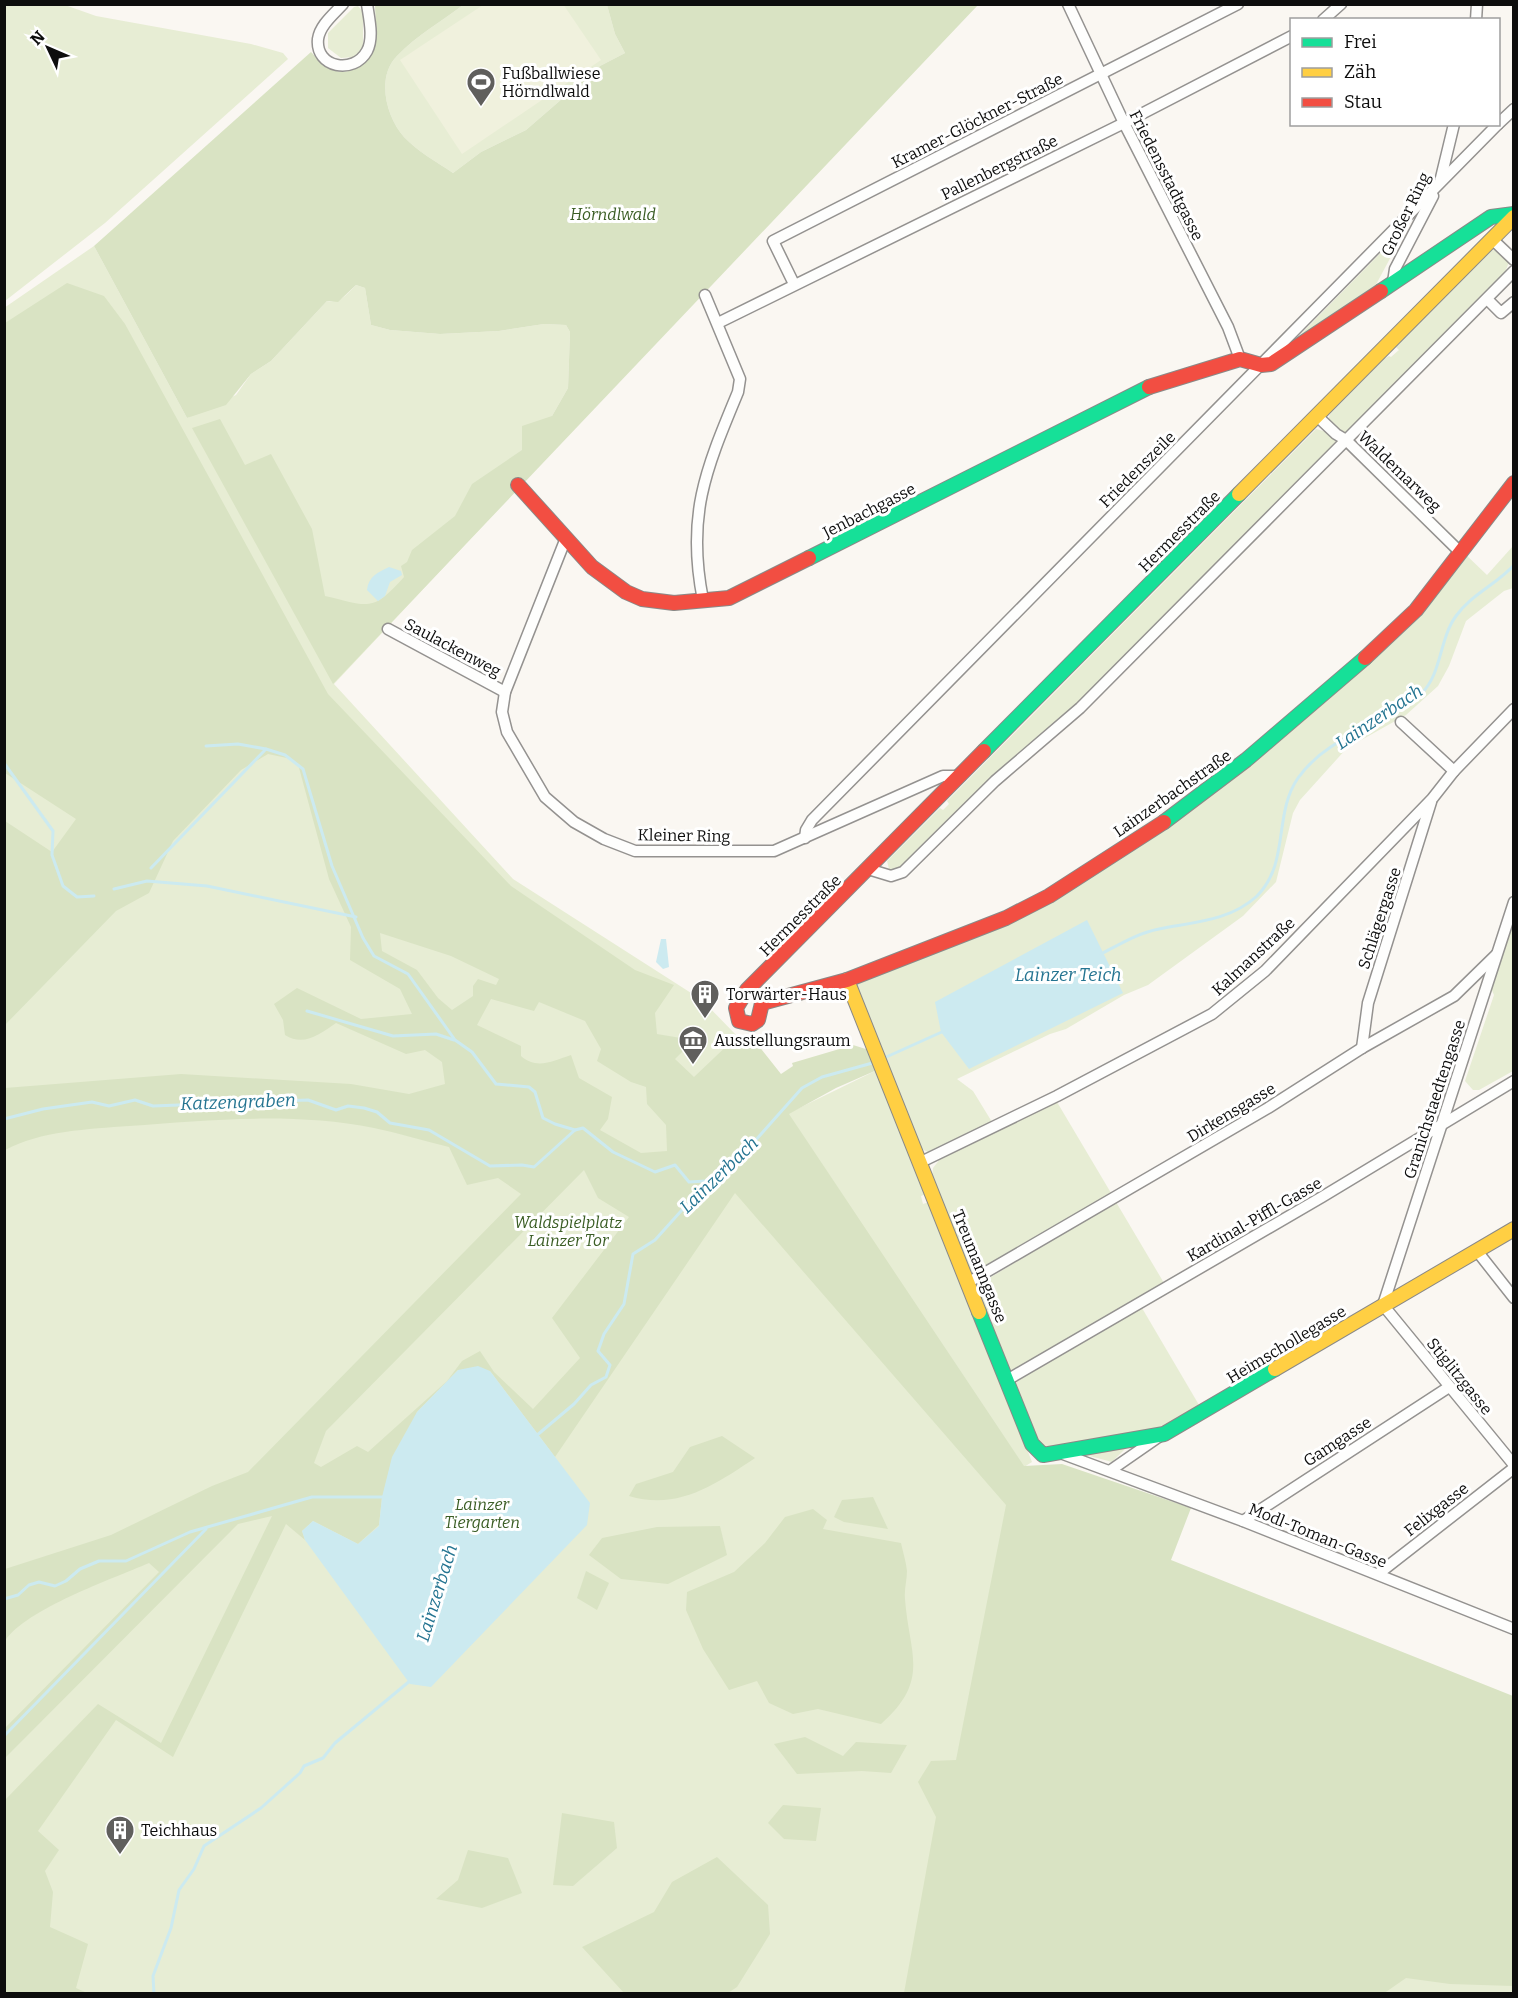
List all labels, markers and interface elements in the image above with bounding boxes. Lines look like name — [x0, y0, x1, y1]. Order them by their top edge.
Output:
north arrow — [18, 18, 78, 78]
legend — [1290, 18, 1500, 126]
text: N — [26, 27, 49, 49]
text: Frei — [1344, 31, 1377, 53]
text: Zäh — [1344, 61, 1376, 83]
place label: Fußballwiese Hörndlwald — [502, 64, 601, 101]
sports icon: Fußballwiese Hörndlwald — [465, 66, 497, 108]
street label: Kramer-Glöckner-Straße — [888, 69, 1066, 172]
text: Stau — [1344, 91, 1382, 113]
street label: Friedensstadtgasse — [1125, 107, 1208, 244]
street label: Pallenbergstraße — [938, 131, 1061, 204]
street label: Großer Ring — [1377, 169, 1434, 259]
park label: Hörndlwald — [570, 205, 656, 224]
street label: Friedenszeile — [1095, 427, 1179, 511]
street label: Waldemarweg — [1354, 427, 1445, 516]
street label: Jenbachgasse — [819, 479, 919, 542]
street label: Hermesstraße — [1135, 487, 1224, 576]
street label: Saulackenweg — [401, 614, 504, 681]
water label: Lainzerbach — [1331, 680, 1427, 754]
street label: Lainzerbachstraße — [1110, 746, 1235, 841]
street label: Kleiner Ring — [637, 825, 731, 846]
street label: Schlägergasse — [1354, 865, 1405, 972]
street label: Hermesstraße — [756, 871, 845, 960]
street label: Kalmanstraße — [1208, 913, 1299, 999]
water label: Lainzer Teich — [1015, 964, 1121, 986]
building icon: Torwärter-Haus — [689, 978, 721, 1020]
place label: Torwärter-Haus — [726, 985, 847, 1004]
street label: Granichstaedtengasse — [1400, 1017, 1469, 1181]
museum icon: Ausstellungsraum — [677, 1024, 709, 1066]
place label: Ausstellungsraum — [714, 1031, 851, 1050]
street label: Dirkensgasse — [1184, 1079, 1279, 1146]
water label: Katzengraben — [180, 1089, 296, 1115]
water label: Lainzerbach — [675, 1132, 763, 1218]
street label: Kardinal-Piffl-Gasse — [1183, 1173, 1325, 1266]
street label: Treumanngasse — [948, 1207, 1011, 1325]
park label: Waldspielplatz Lainzer Tor — [514, 1213, 623, 1250]
street label: Heimschollegasse — [1223, 1301, 1349, 1387]
street label: Stiglitzgasse — [1423, 1334, 1496, 1418]
street label: Gamgasse — [1300, 1412, 1375, 1470]
street label: Felixgasse — [1401, 1479, 1472, 1540]
park label: Lainzer Tiergarten — [444, 1495, 520, 1532]
street label: Modl-Toman-Gasse — [1246, 1499, 1390, 1572]
water label: Lainzerbach — [412, 1542, 462, 1644]
building icon: Teichhaus — [104, 1814, 136, 1856]
place label: Teichhaus — [141, 1821, 217, 1840]

